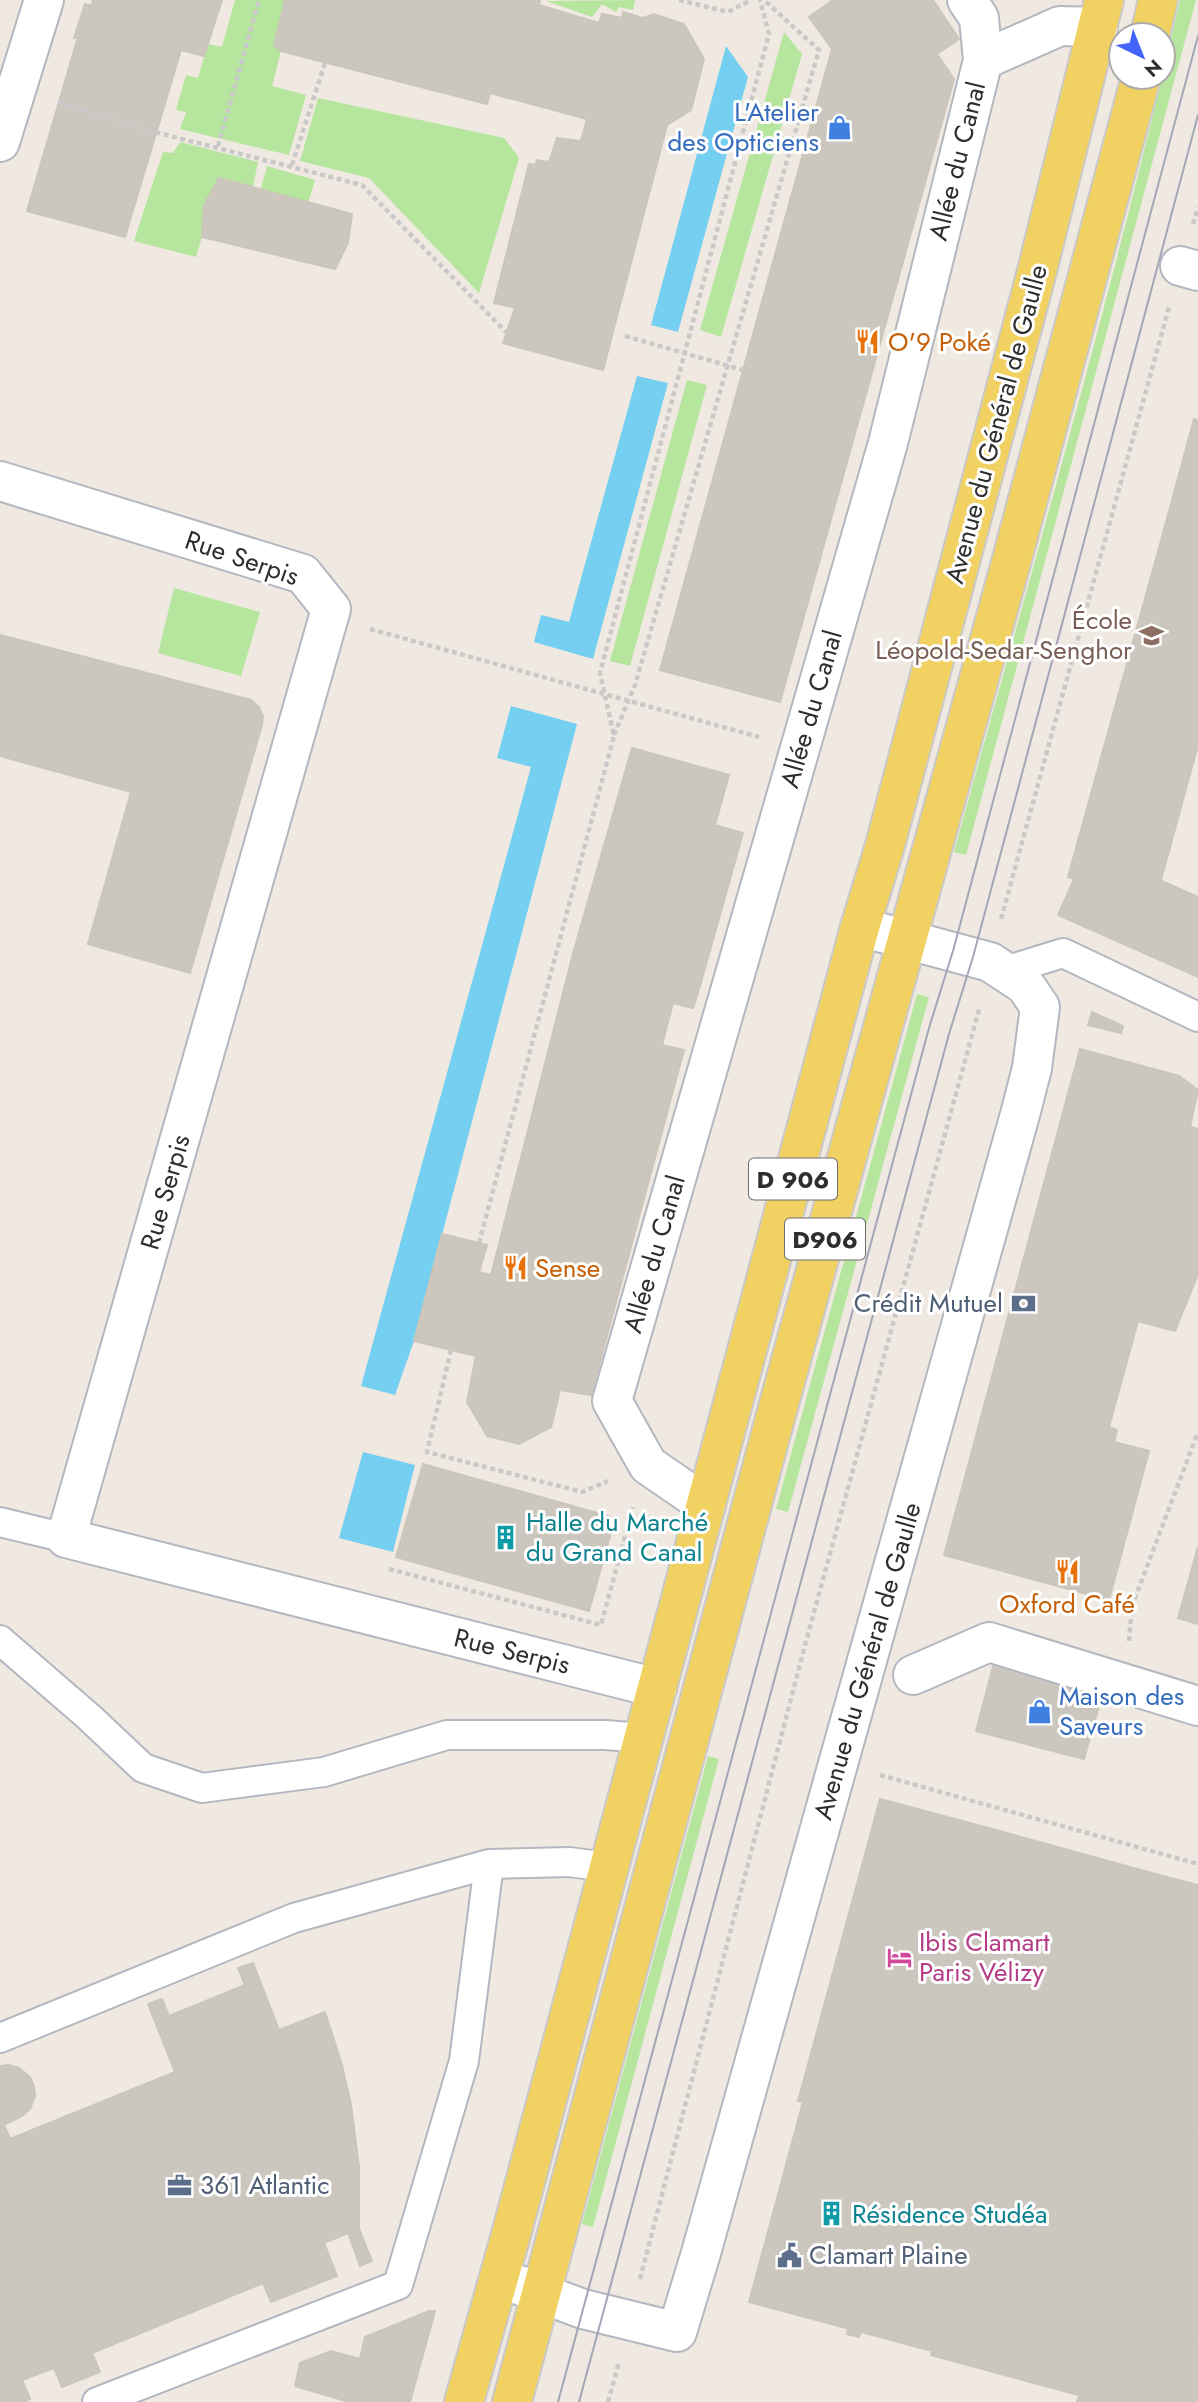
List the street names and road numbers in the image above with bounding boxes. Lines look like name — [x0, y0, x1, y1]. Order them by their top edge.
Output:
street label: Allée du Canal — [919, 78, 995, 244]
street label: Avenue du Général de Gaulle — [935, 260, 1057, 588]
street label: Rue Serpis — [180, 521, 304, 595]
street label: Allée du Canal — [770, 626, 852, 792]
street label: Rue Serpis — [130, 1130, 200, 1254]
road number: D 906 — [749, 1158, 837, 1199]
street label: Allée du Canal — [613, 1171, 695, 1337]
road number: D906 — [785, 1218, 865, 1260]
street label: Avenue du Général de Gaulle — [803, 1498, 931, 1824]
street label: Rue Serpis — [450, 1618, 574, 1684]

